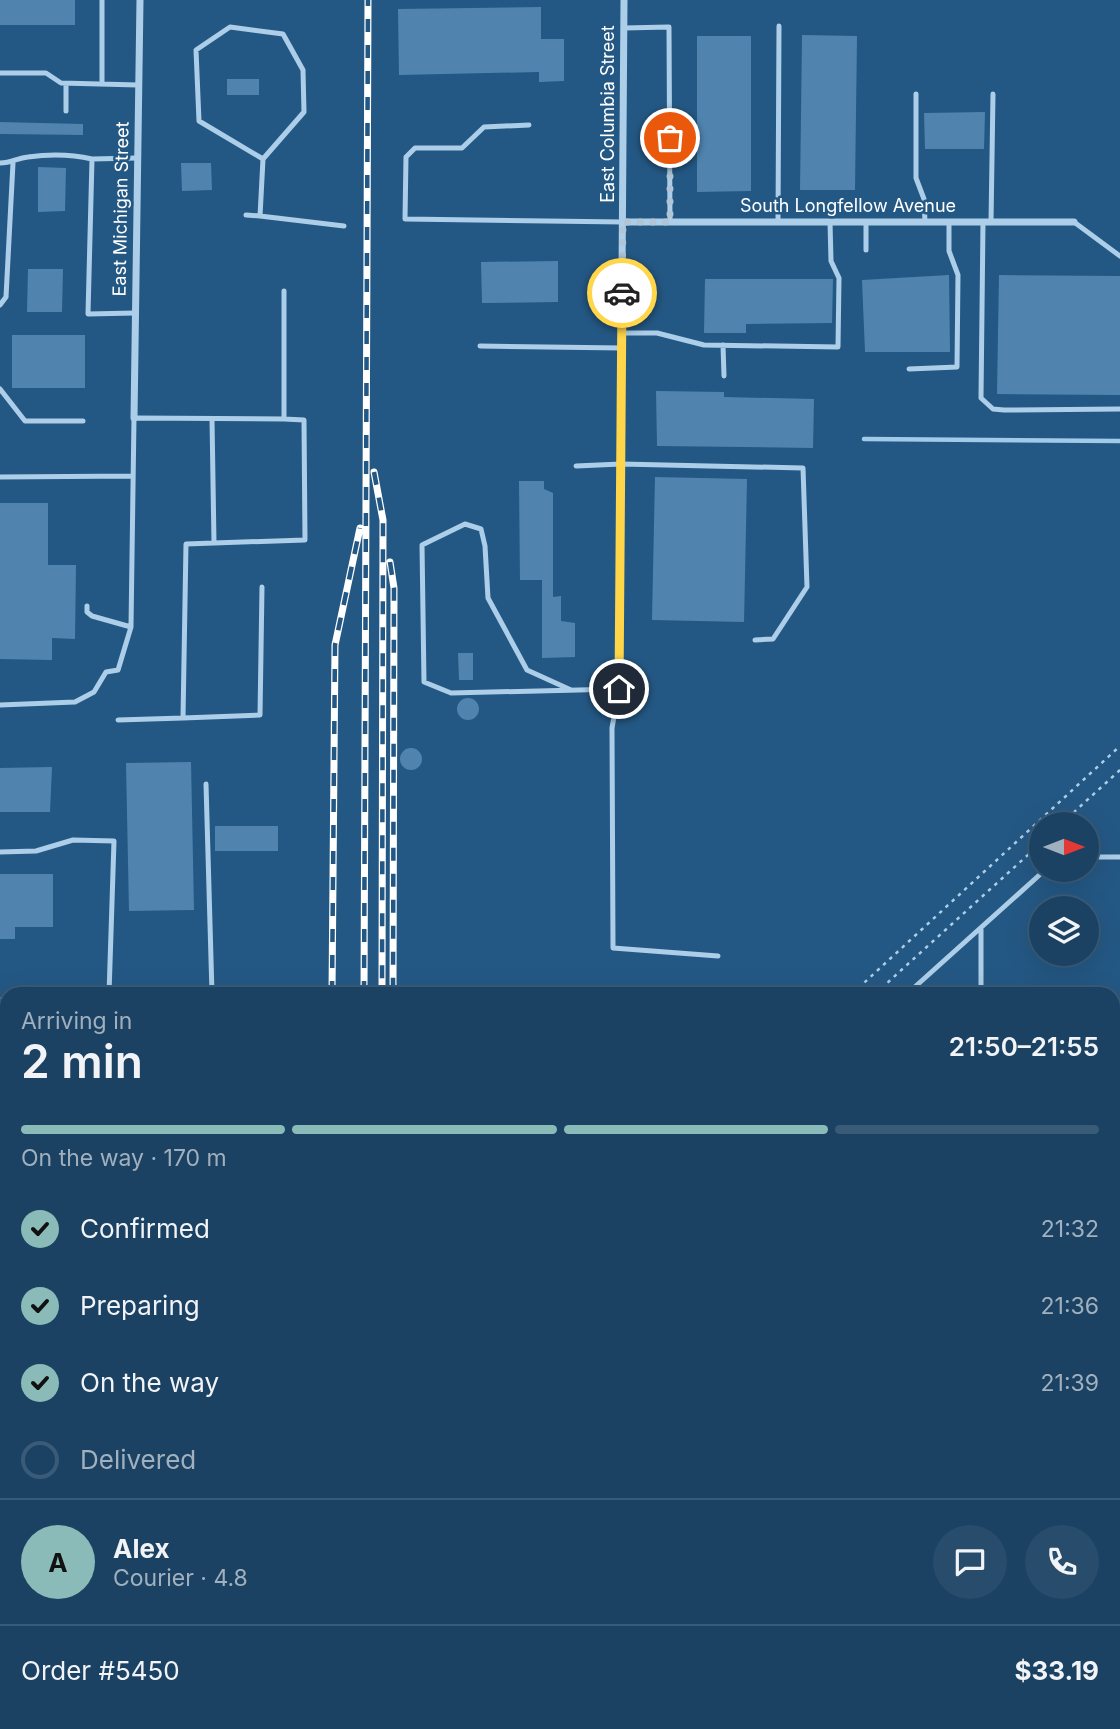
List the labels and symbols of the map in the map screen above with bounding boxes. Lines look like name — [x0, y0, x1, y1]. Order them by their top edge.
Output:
street label: East Columbia Street — [597, 25, 618, 203]
pin — [640, 108, 700, 168]
street label: East Michigan Street — [108, 121, 133, 297]
street label: South Longfellow Avenue — [740, 195, 956, 216]
courier — [587, 258, 657, 328]
pin — [589, 659, 649, 719]
north arrow — [1029, 812, 1099, 882]

